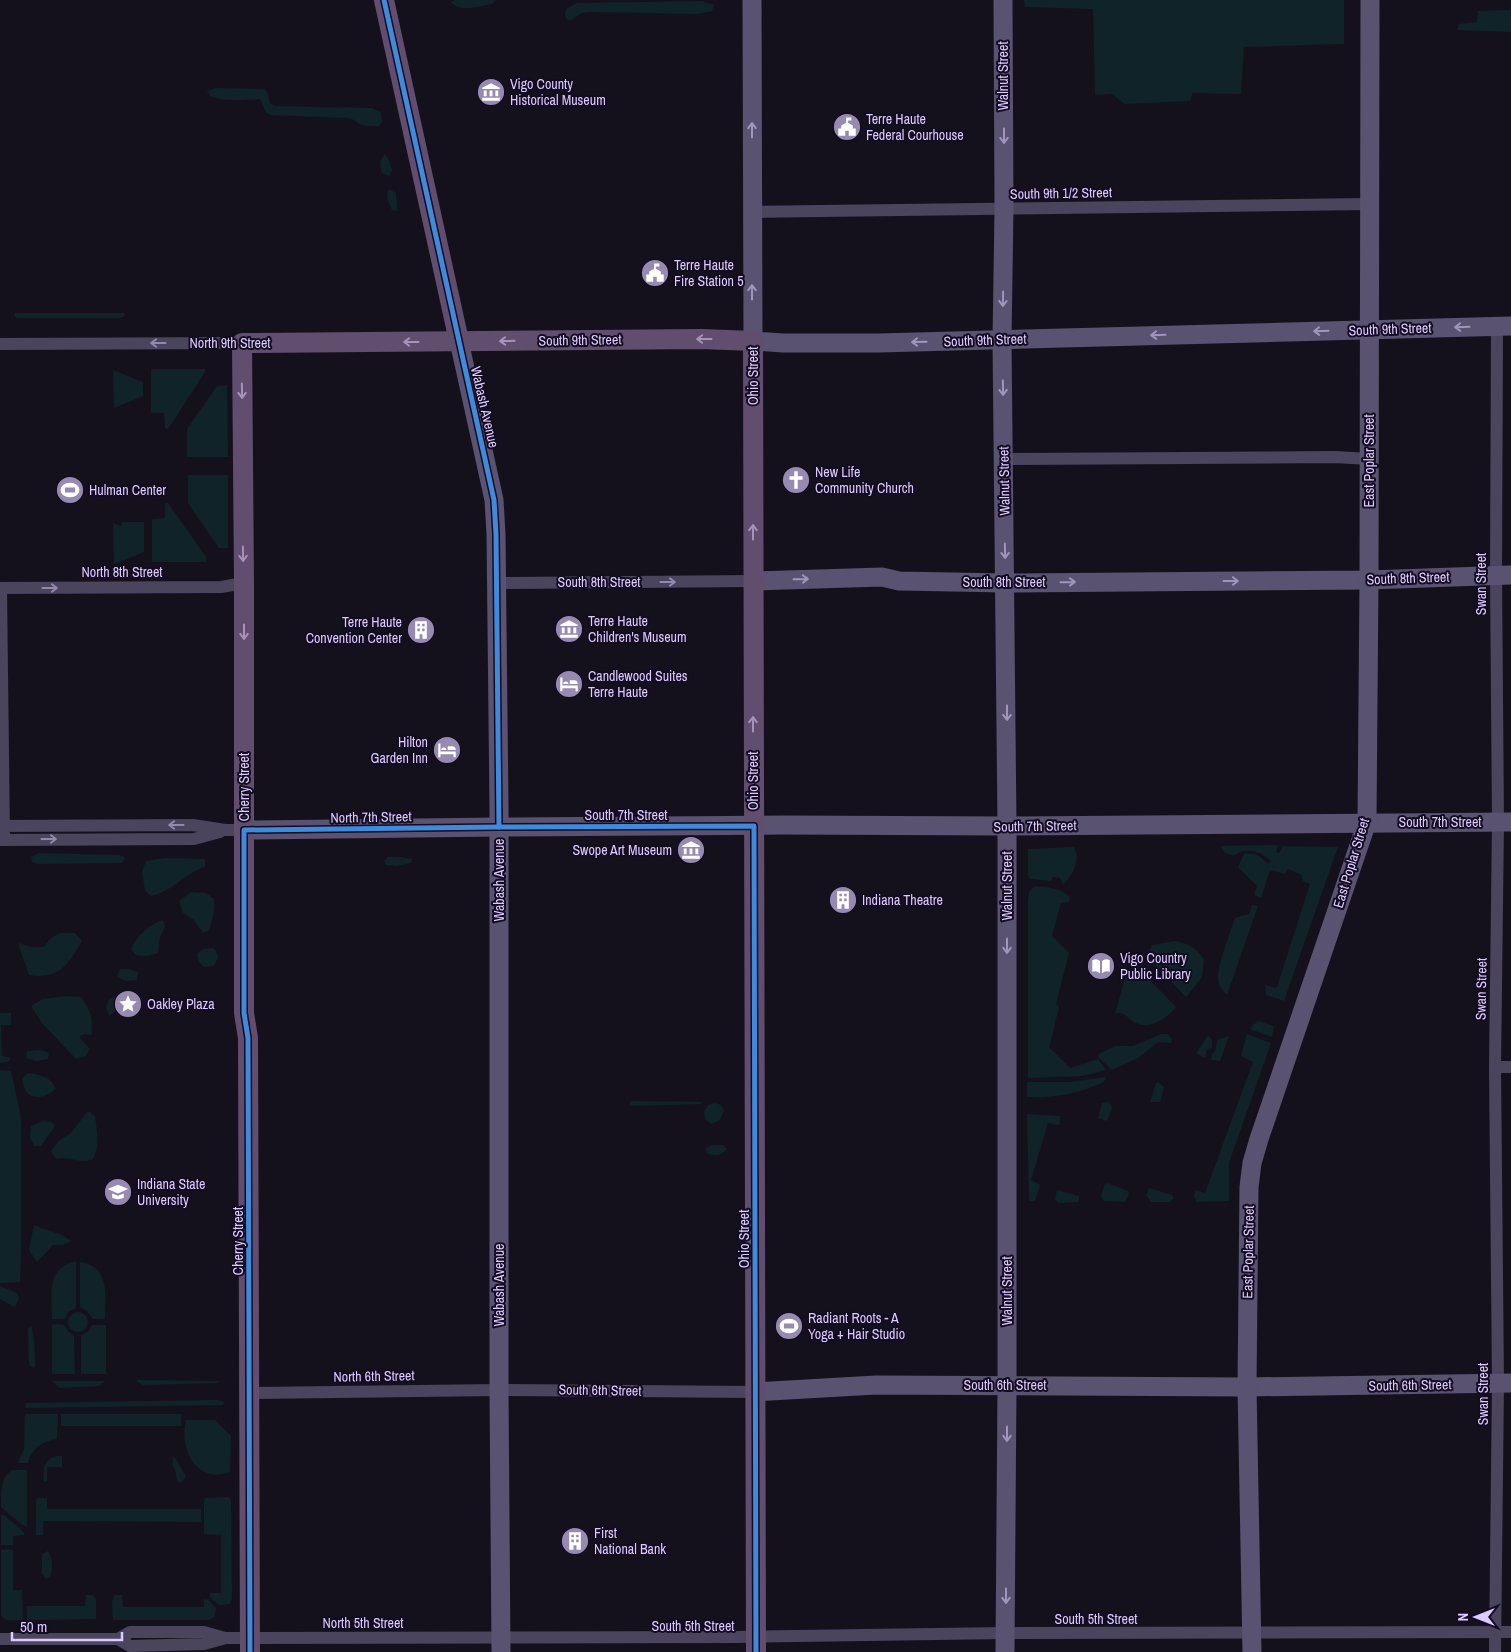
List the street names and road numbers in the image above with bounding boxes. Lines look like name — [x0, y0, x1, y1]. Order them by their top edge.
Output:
street label: Walnut Street — [994, 41, 1012, 111]
street label: South 9th 1/2 Street — [1010, 183, 1112, 203]
street label: South 9th Street — [1348, 319, 1432, 339]
street label: South 9th Street — [538, 330, 622, 350]
street label: South 9th Street — [943, 330, 1027, 350]
street label: North 9th Street — [189, 334, 271, 352]
street label: Ohio Street — [744, 347, 762, 405]
street label: Wabash Avenue — [467, 365, 503, 449]
street label: East Poplar Street — [1360, 414, 1378, 508]
street label: Walnut Street — [994, 446, 1014, 516]
street label: Swan Street — [1472, 553, 1490, 615]
street label: North 8th Street — [81, 563, 163, 581]
street label: South 8th Street — [1366, 568, 1450, 588]
street label: South 8th Street — [558, 573, 640, 591]
street label: South 8th Street — [963, 573, 1045, 591]
street label: Ohio Street — [744, 752, 762, 810]
street label: Cherry Street — [235, 753, 253, 821]
street label: South 7th Street — [585, 806, 667, 824]
street label: North 7th Street — [330, 807, 412, 827]
street label: South 7th Street — [1399, 813, 1481, 831]
street label: South 7th Street — [993, 816, 1077, 836]
street label: East Poplar Street — [1329, 816, 1373, 910]
street label: Wabash Avenue — [490, 839, 508, 922]
street label: Walnut Street — [998, 851, 1016, 921]
street label: Swan Street — [1471, 958, 1491, 1020]
street label: East Poplar Street — [1238, 1205, 1258, 1299]
street label: Cherry Street — [229, 1207, 247, 1275]
street label: Ohio Street — [735, 1210, 753, 1268]
street label: Wabash Avenue — [490, 1244, 508, 1327]
street label: Walnut Street — [998, 1256, 1016, 1326]
street label: Swan Street — [1474, 1363, 1492, 1425]
street label: North 6th Street — [333, 1366, 415, 1386]
street label: South 6th Street — [1368, 1375, 1452, 1395]
street label: South 6th Street — [964, 1376, 1046, 1394]
street label: South 6th Street — [558, 1380, 642, 1400]
street label: South 5th Street — [1055, 1610, 1137, 1628]
street label: North 5th Street — [322, 1614, 404, 1632]
street label: South 5th Street — [652, 1617, 734, 1635]

